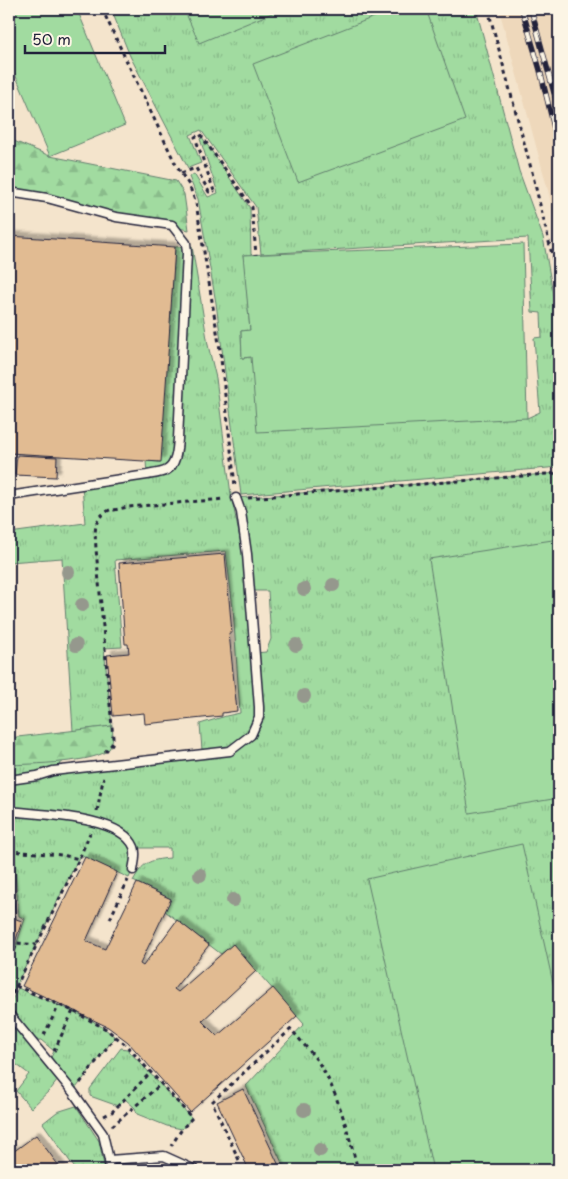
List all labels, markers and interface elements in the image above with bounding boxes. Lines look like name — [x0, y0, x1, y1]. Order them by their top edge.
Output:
scale bar — [25, 22, 165, 54]
text: 50 m — [32, 27, 71, 50]

